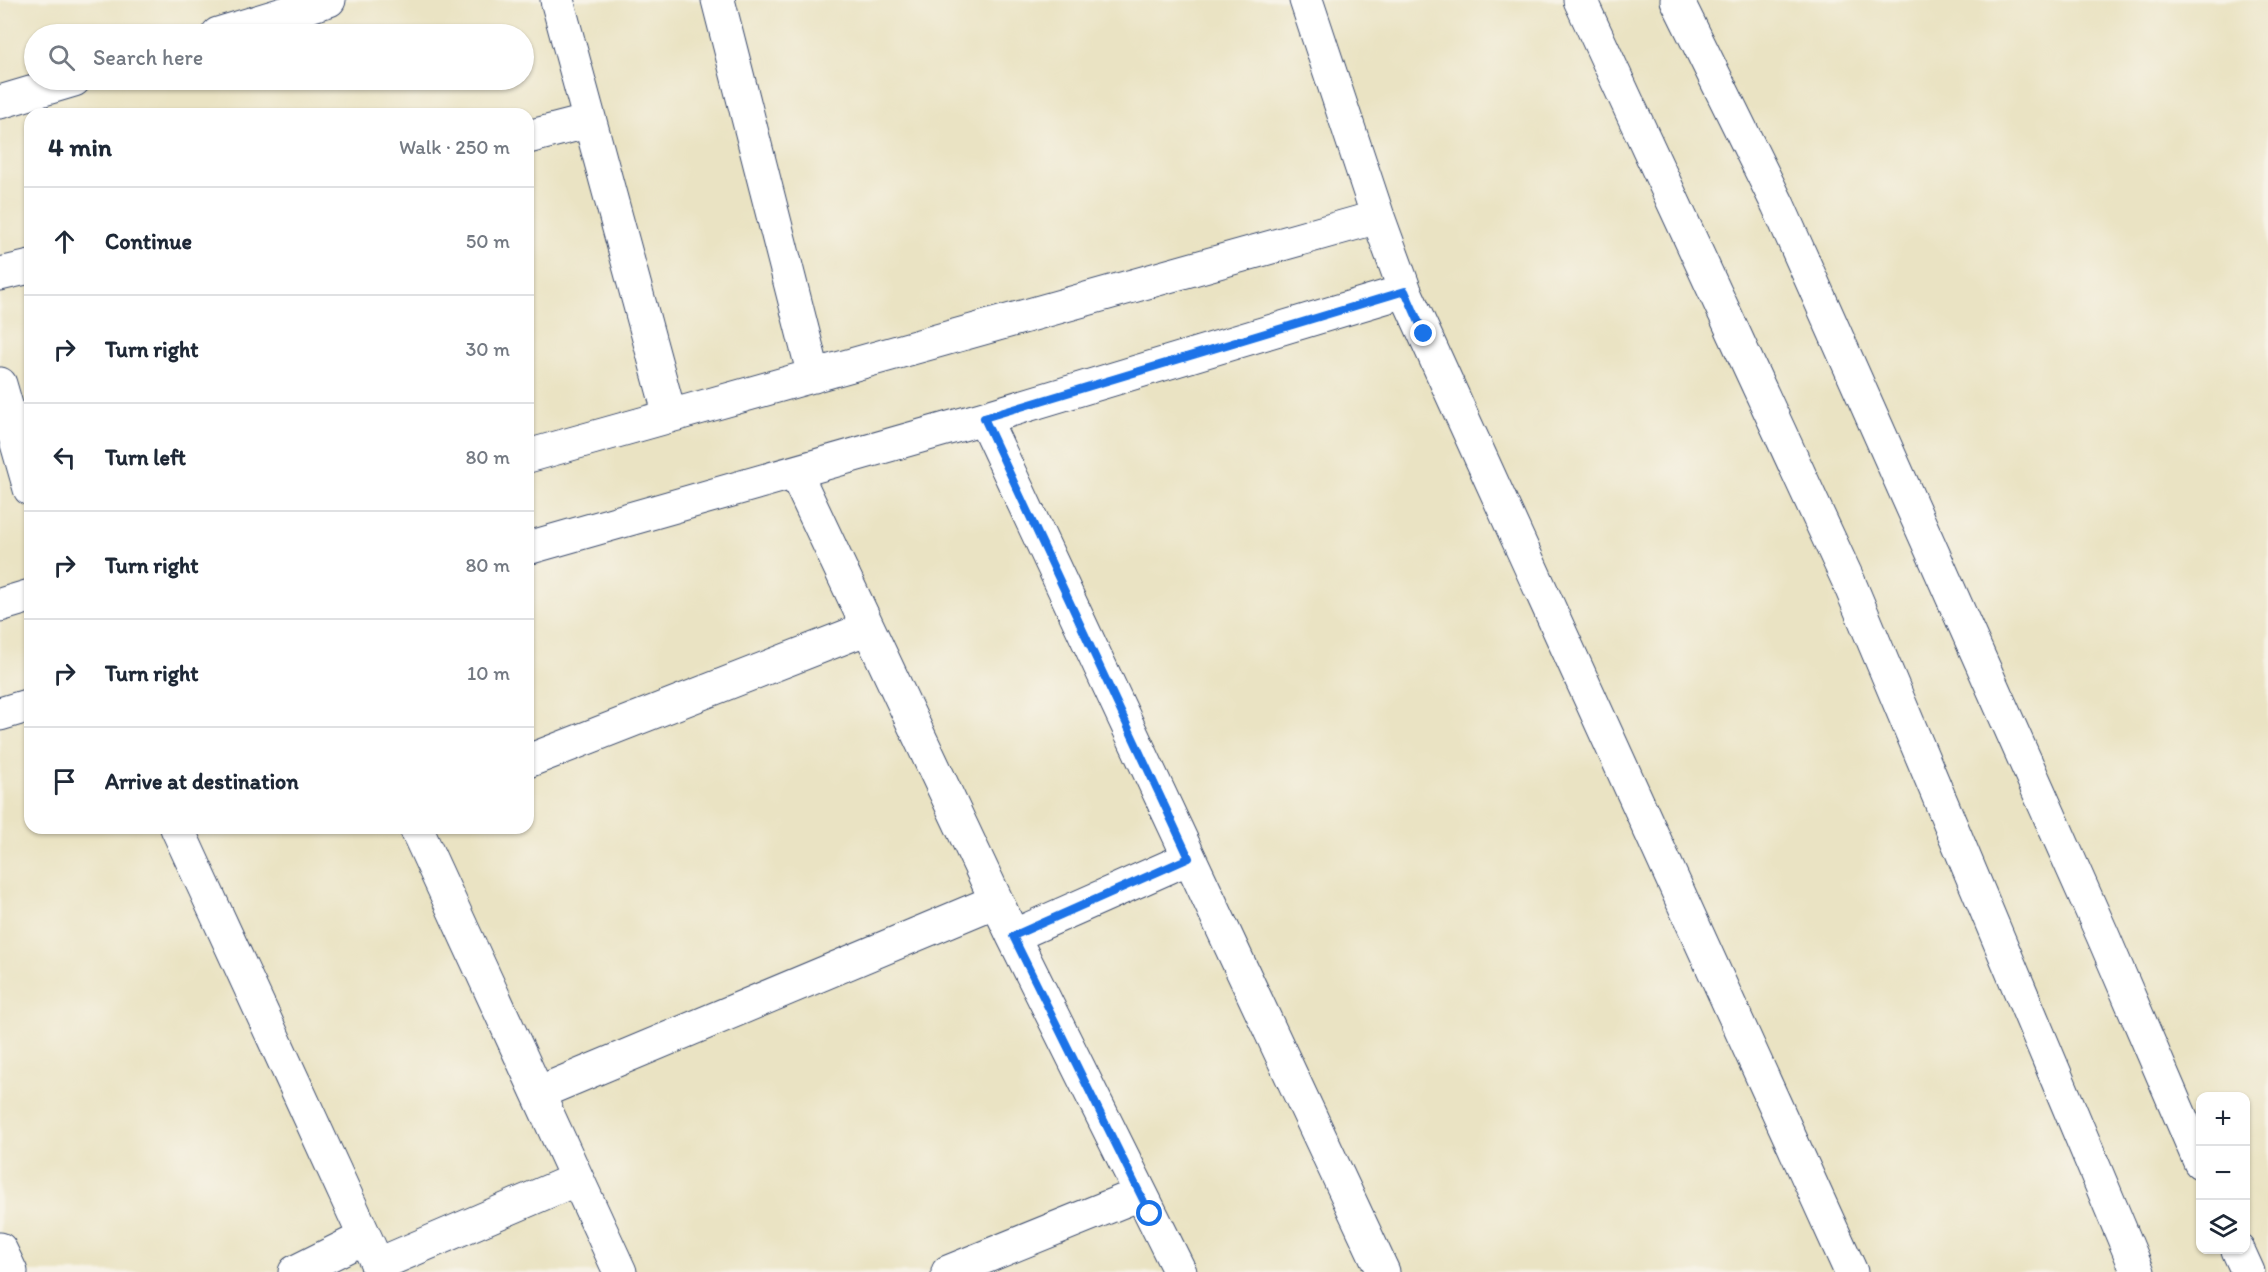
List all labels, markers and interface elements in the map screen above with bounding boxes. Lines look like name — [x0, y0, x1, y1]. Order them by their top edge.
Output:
search box — [24, 24, 534, 90]
icon: search — [45, 41, 78, 74]
text: Search here — [93, 44, 203, 71]
text: 4 min — [48, 131, 112, 163]
text: Walk · 250 m — [399, 135, 510, 159]
icon: ahead — [48, 225, 81, 258]
text: Continue — [105, 228, 192, 255]
text: 50 m — [466, 229, 510, 253]
route end — [1410, 320, 1436, 346]
icon: right — [48, 333, 81, 366]
text: Turn right — [105, 336, 199, 363]
text: 30 m — [465, 337, 510, 361]
icon: left — [48, 441, 81, 474]
text: Turn left — [105, 444, 186, 471]
text: 80 m — [465, 445, 510, 469]
icon: right — [48, 549, 81, 582]
text: Turn right — [105, 552, 199, 579]
text: 80 m — [465, 553, 510, 577]
icon: right — [48, 657, 81, 690]
text: Turn right — [105, 660, 199, 687]
text: 10 m — [467, 661, 510, 685]
icon: arrive — [48, 765, 81, 798]
text: Arrive at destination — [105, 768, 299, 795]
map controls — [2196, 1092, 2250, 1254]
button: + — [2196, 1092, 2250, 1146]
button: − — [2196, 1146, 2250, 1200]
route start — [1136, 1200, 1162, 1226]
button: layers — [2196, 1200, 2250, 1254]

